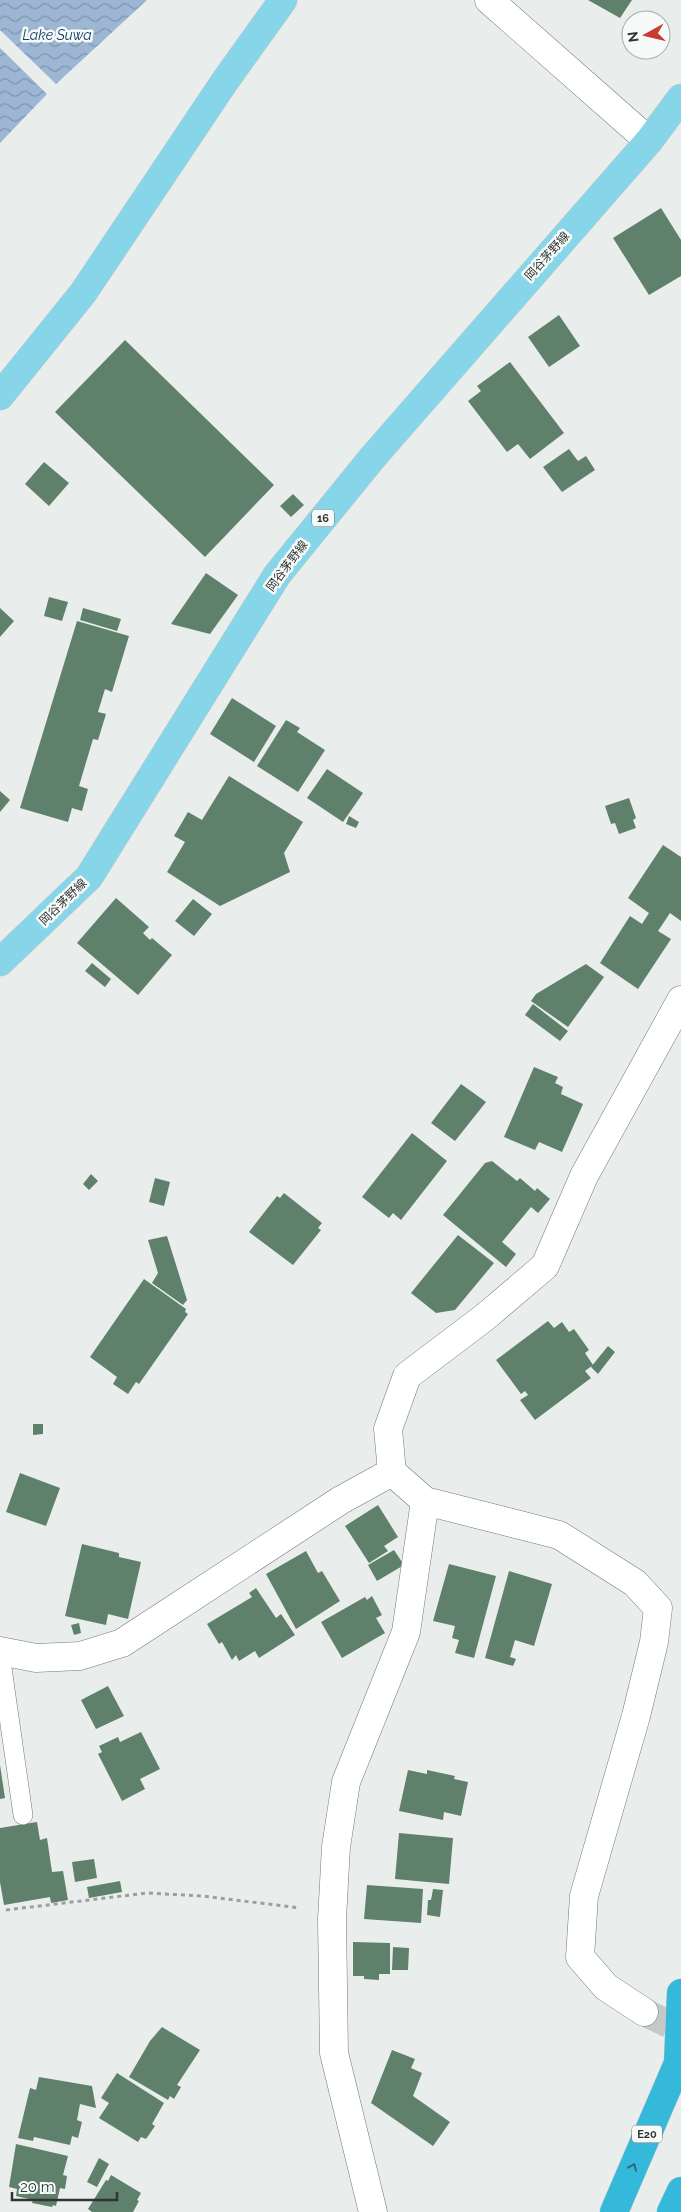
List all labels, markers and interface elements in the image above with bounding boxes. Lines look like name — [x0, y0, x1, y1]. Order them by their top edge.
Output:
north arrow — [621, 10, 671, 60]
water label: Lake Suwa — [22, 27, 92, 43]
text: N — [624, 30, 642, 43]
street label: 岡谷茅野線 — [522, 229, 572, 283]
road number: 16 — [312, 509, 334, 526]
street label: 岡谷茅野線 — [263, 538, 311, 594]
street label: 岡谷茅野線 — [37, 876, 89, 928]
road number: E20 — [632, 2126, 662, 2142]
one-way arrow — [626, 2163, 637, 2172]
scale bar — [12, 2170, 118, 2202]
text: 20 m — [20, 2178, 55, 2196]

